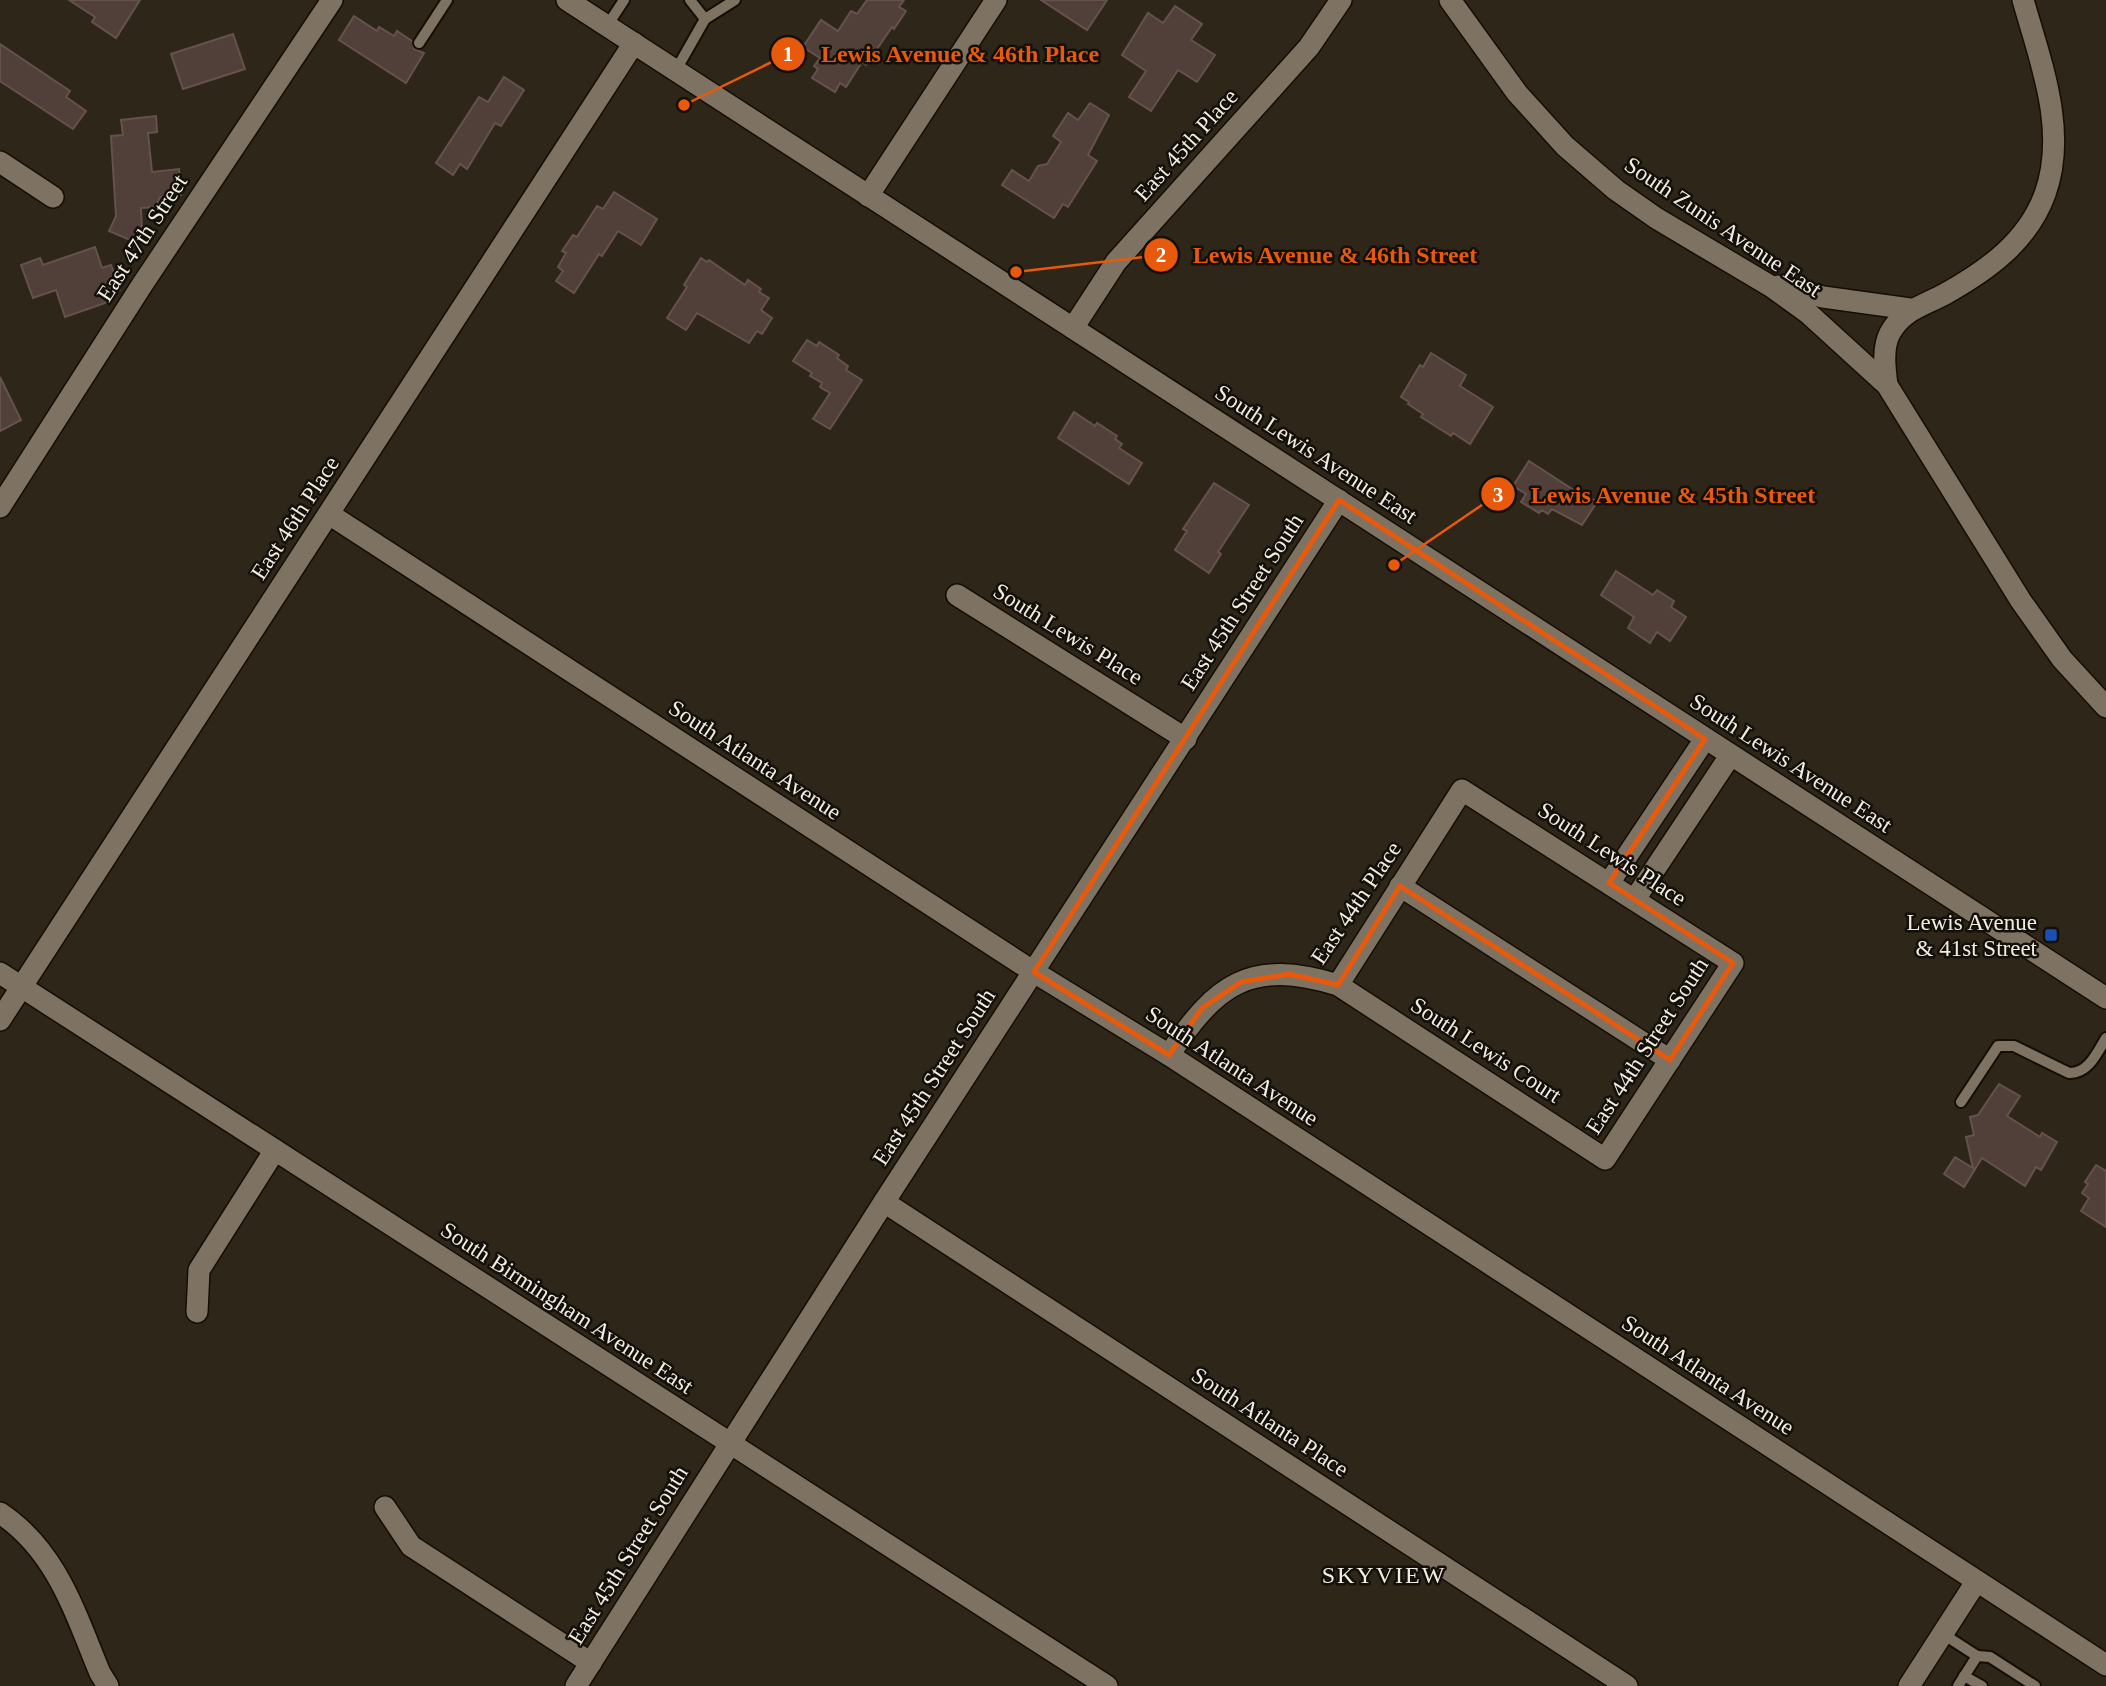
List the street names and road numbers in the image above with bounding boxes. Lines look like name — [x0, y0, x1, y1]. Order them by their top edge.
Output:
street label: East 45th Place — [1129, 84, 1243, 206]
street label: South Zunis Avenue East — [1620, 152, 1826, 302]
street label: East 47th Street — [92, 170, 192, 306]
street label: South Lewis Avenue East — [1211, 379, 1422, 529]
street label: East 46th Place — [246, 452, 344, 584]
street label: East 45th Street South — [1176, 509, 1309, 695]
street label: South Lewis Place — [989, 578, 1147, 690]
street label: South Lewis Avenue East — [1686, 688, 1897, 838]
street label: South Atlanta Avenue — [664, 695, 846, 825]
street label: South Lewis Place — [1533, 797, 1691, 911]
street label: East 44th Place — [1306, 837, 1406, 969]
street label: East 44th Street South — [1581, 953, 1714, 1139]
street label: East 45th Street South — [868, 984, 1001, 1170]
street label: South Lewis Court — [1406, 992, 1566, 1108]
street label: South Atlanta Avenue — [1141, 1001, 1323, 1131]
street label: South Birmingham Avenue East — [436, 1217, 698, 1399]
street label: South Atlanta Avenue — [1617, 1310, 1799, 1440]
street label: South Atlanta Place — [1187, 1362, 1353, 1482]
street label: East 45th Street South — [563, 1461, 693, 1649]

